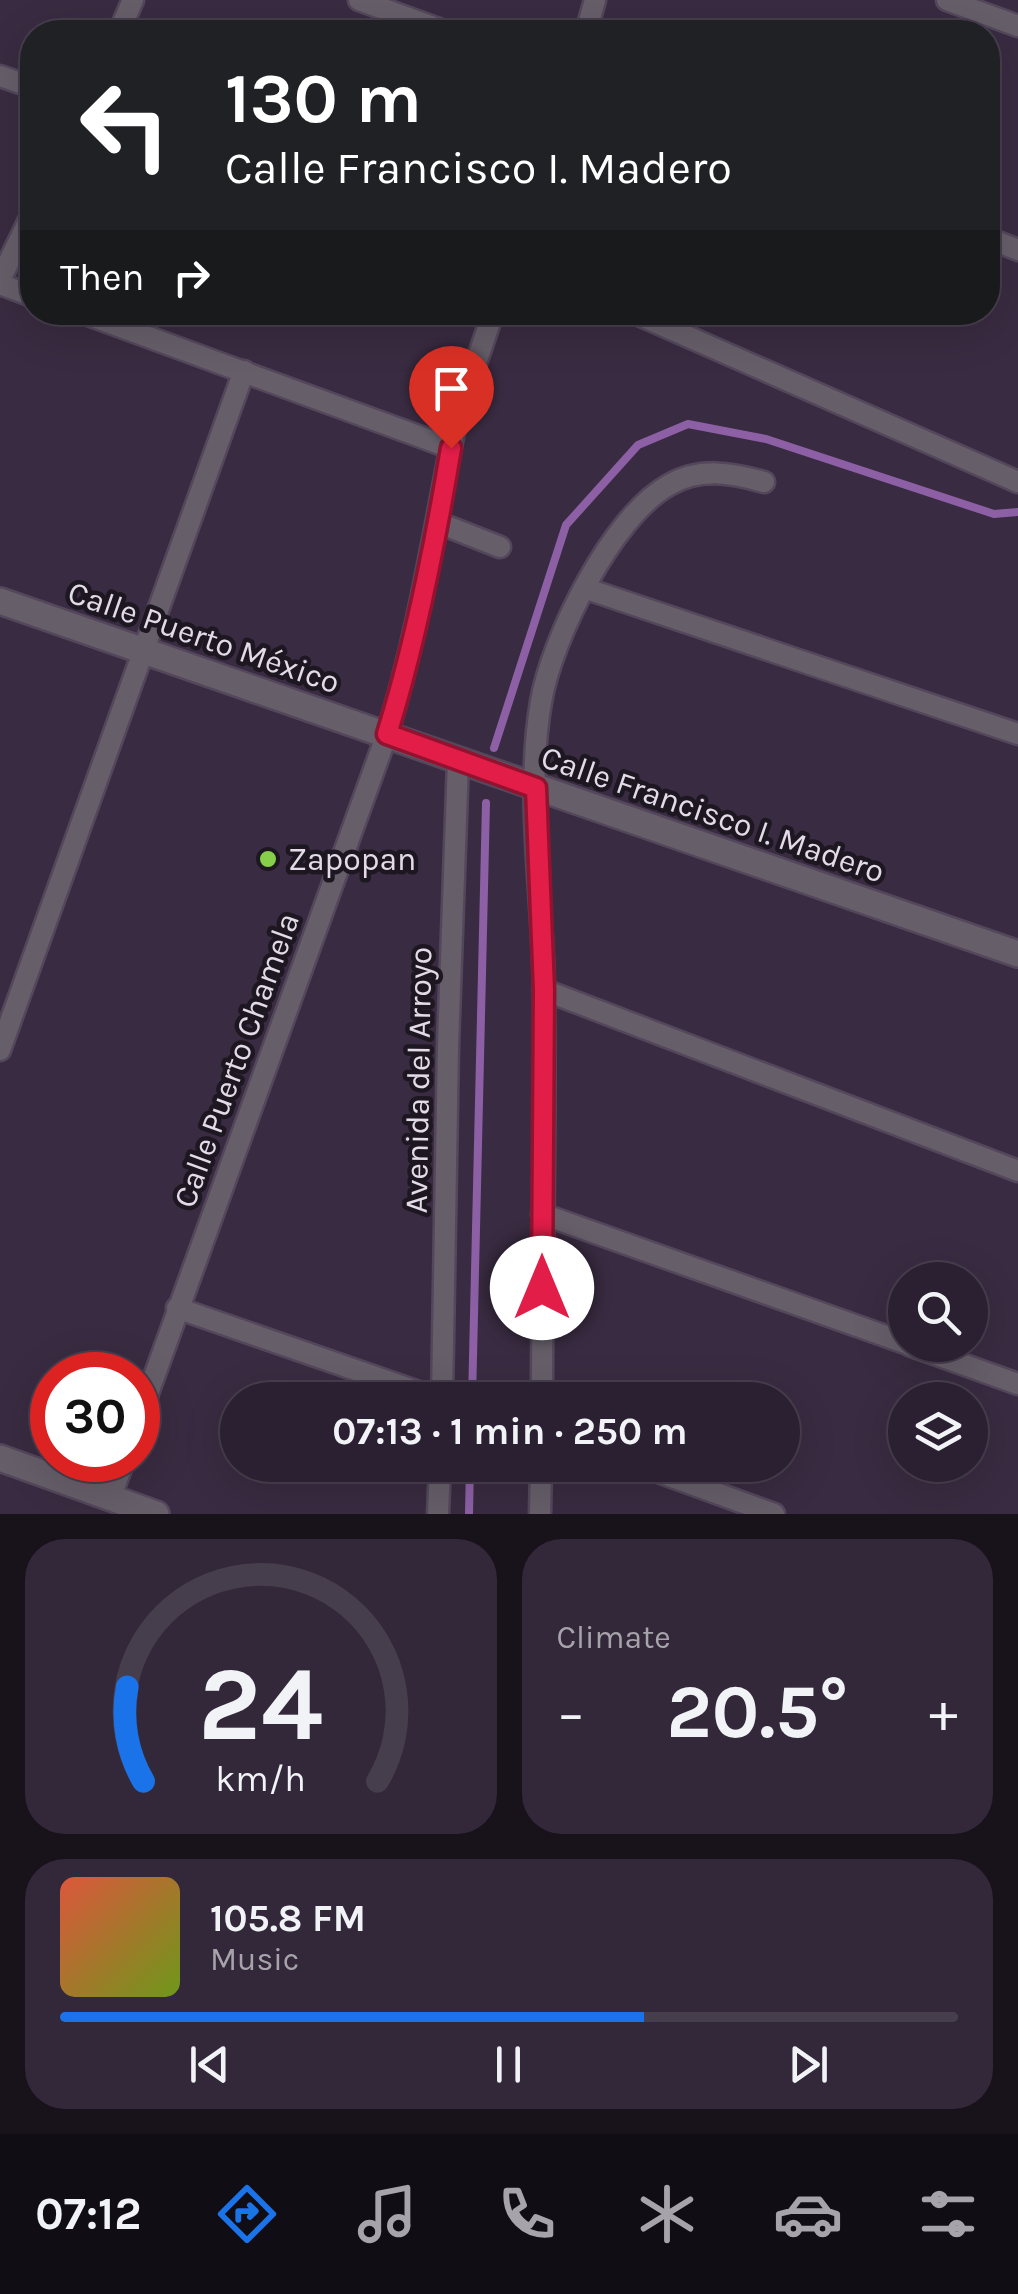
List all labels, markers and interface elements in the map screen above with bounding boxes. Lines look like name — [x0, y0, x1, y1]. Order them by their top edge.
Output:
text: 130 m — [225, 58, 422, 140]
icon: left — [60, 60, 190, 190]
text: Calle Francisco I. Madero — [225, 142, 732, 194]
icon: right — [164, 250, 219, 305]
text: Then — [60, 255, 144, 300]
pin — [409, 346, 494, 449]
icon: arrive — [424, 361, 479, 416]
street label: Calle Puerto México — [63, 574, 345, 701]
street label: Calle Francisco I. Madero — [536, 738, 889, 891]
place label: Zapopan — [288, 841, 416, 878]
marker: Zapopan — [257, 848, 279, 870]
street label: Calle Puerto Chamela — [166, 908, 307, 1213]
street label: Avenida del Arroyo — [398, 946, 439, 1214]
position arrow — [490, 1236, 594, 1340]
map controls — [888, 1262, 988, 1482]
button: search — [888, 1262, 988, 1362]
speed limit sign: 30 — [30, 1352, 160, 1482]
button: layers — [888, 1382, 988, 1482]
text: 07:13 · 1 min · 250 m — [332, 1409, 688, 1454]
text: Climate — [557, 1619, 671, 1656]
text: 24 — [198, 1644, 323, 1765]
text: 20.5° — [666, 1668, 848, 1756]
text: − — [557, 1681, 585, 1745]
text: + — [929, 1681, 958, 1745]
text: km/h — [215, 1758, 306, 1800]
text: 105.8 FM — [210, 1896, 366, 1941]
text: Music — [210, 1941, 299, 1978]
icon: previous — [182, 2037, 237, 2092]
icon: pause — [481, 2037, 536, 2092]
icon: next — [781, 2037, 836, 2092]
icon: directions — [212, 2179, 282, 2249]
icon: music — [352, 2179, 422, 2249]
icon: phone — [492, 2179, 562, 2249]
icon: climate — [632, 2179, 702, 2249]
icon: car — [773, 2179, 843, 2249]
icon: filters — [913, 2179, 983, 2249]
text: 07:12 — [35, 2188, 141, 2240]

